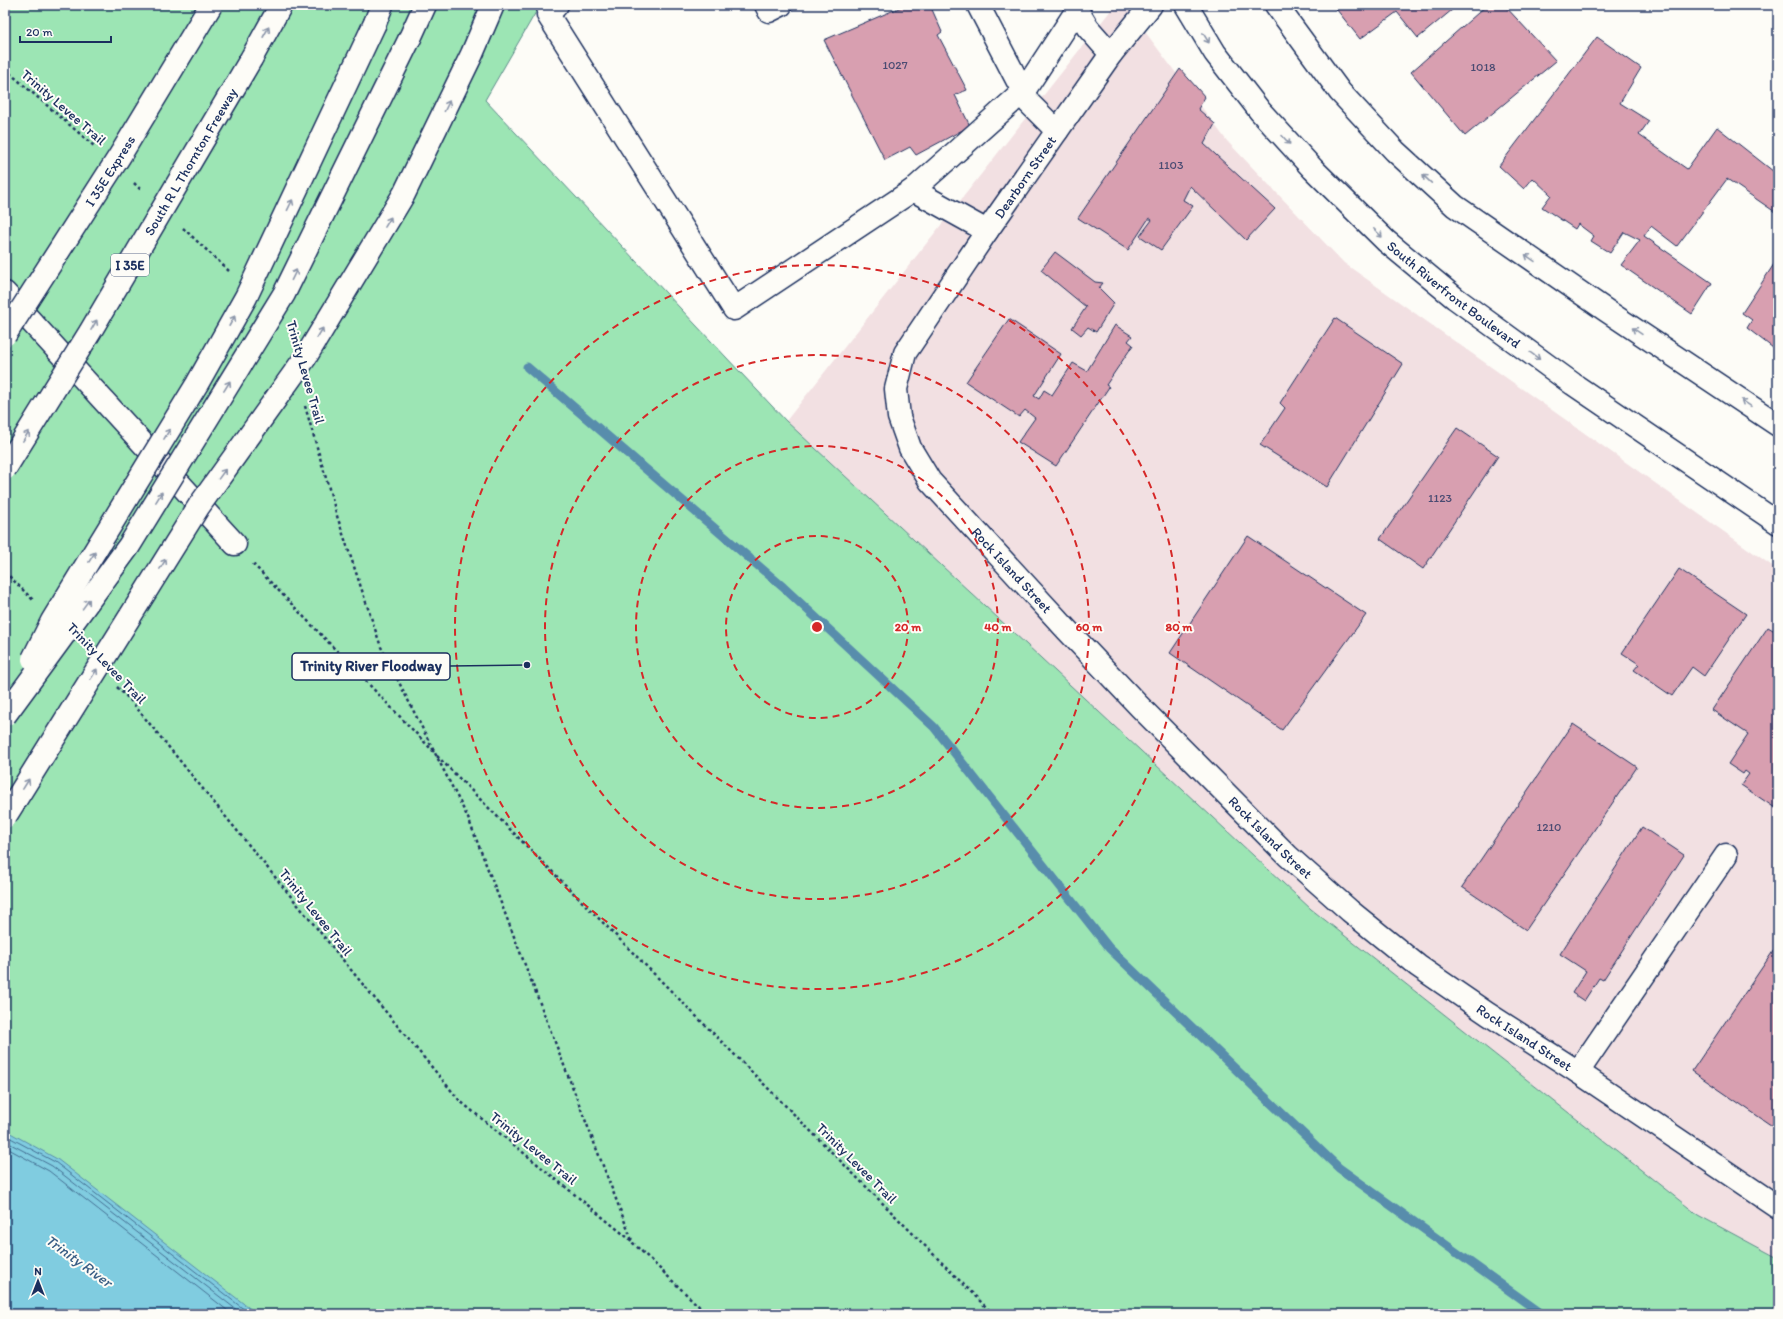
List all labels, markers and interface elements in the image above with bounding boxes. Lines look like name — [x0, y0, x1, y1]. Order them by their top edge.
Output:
scale bar — [20, 18, 111, 44]
text: 20 m — [26, 25, 53, 39]
one-way arrow — [262, 26, 270, 38]
one-way arrow — [1202, 32, 1210, 43]
house number: 1027 — [882, 58, 908, 72]
house number: 1018 — [1470, 60, 1496, 74]
street label: Trinity Levee Trail — [18, 66, 110, 149]
street label: South R L Thornton Freeway — [141, 85, 241, 239]
one-way arrow — [444, 100, 451, 112]
street label: I 35E Express — [82, 132, 139, 210]
street label: Dearborn Street — [991, 133, 1060, 222]
one-way arrow — [1282, 135, 1291, 145]
house number: 1103 — [1158, 158, 1184, 172]
one-way arrow — [1421, 175, 1432, 184]
one-way arrow — [287, 199, 294, 211]
one-way arrow — [384, 216, 392, 228]
one-way arrow — [1373, 228, 1382, 238]
street label: South Riverfront Boulevard — [1383, 237, 1524, 352]
one-way arrow — [1524, 253, 1536, 261]
road number: I 35E — [111, 254, 149, 276]
one-way arrow — [290, 269, 298, 281]
one-way arrow — [229, 316, 237, 328]
street label: Trinity Levee Trail — [283, 318, 328, 426]
one-way arrow — [91, 319, 99, 331]
one-way arrow — [317, 327, 325, 339]
one-way arrow — [1632, 327, 1643, 335]
one-way arrow — [1529, 352, 1540, 360]
one-way arrow — [223, 381, 231, 392]
one-way arrow — [1740, 399, 1751, 407]
one-way arrow — [164, 428, 172, 440]
one-way arrow — [22, 430, 30, 442]
one-way arrow — [218, 469, 226, 480]
house number: 1123 — [1428, 491, 1452, 505]
one-way arrow — [155, 492, 163, 503]
street label: Rock Island Street — [968, 524, 1055, 617]
one-way arrow — [88, 552, 96, 563]
one-way arrow — [159, 559, 167, 570]
one-way arrow — [82, 599, 90, 610]
street label: Trinity Levee Trail — [63, 619, 150, 708]
centre of rings — [810, 620, 824, 634]
text: 20 m — [895, 620, 922, 634]
text: 40 m — [984, 620, 1013, 634]
text: 60 m — [1076, 620, 1103, 634]
text: 80 m — [1166, 620, 1193, 634]
callout: Trinity River Floodway — [292, 653, 450, 680]
text: Trinity River Floodway — [299, 657, 443, 676]
one-way arrow — [91, 668, 99, 680]
one-way arrow — [22, 778, 30, 790]
street label: Rock Island Street — [1225, 793, 1315, 882]
house number: 1210 — [1537, 820, 1561, 834]
street label: Trinity Levee Trail — [275, 865, 356, 959]
street label: Rock Island Street — [1473, 1001, 1575, 1075]
street label: Trinity Levee Trail — [487, 1108, 581, 1189]
street label: Trinity Levee Trail — [813, 1120, 901, 1207]
water label: Trinity River — [42, 1231, 117, 1292]
north arrow — [18, 1261, 58, 1301]
text: N — [34, 1265, 42, 1278]

